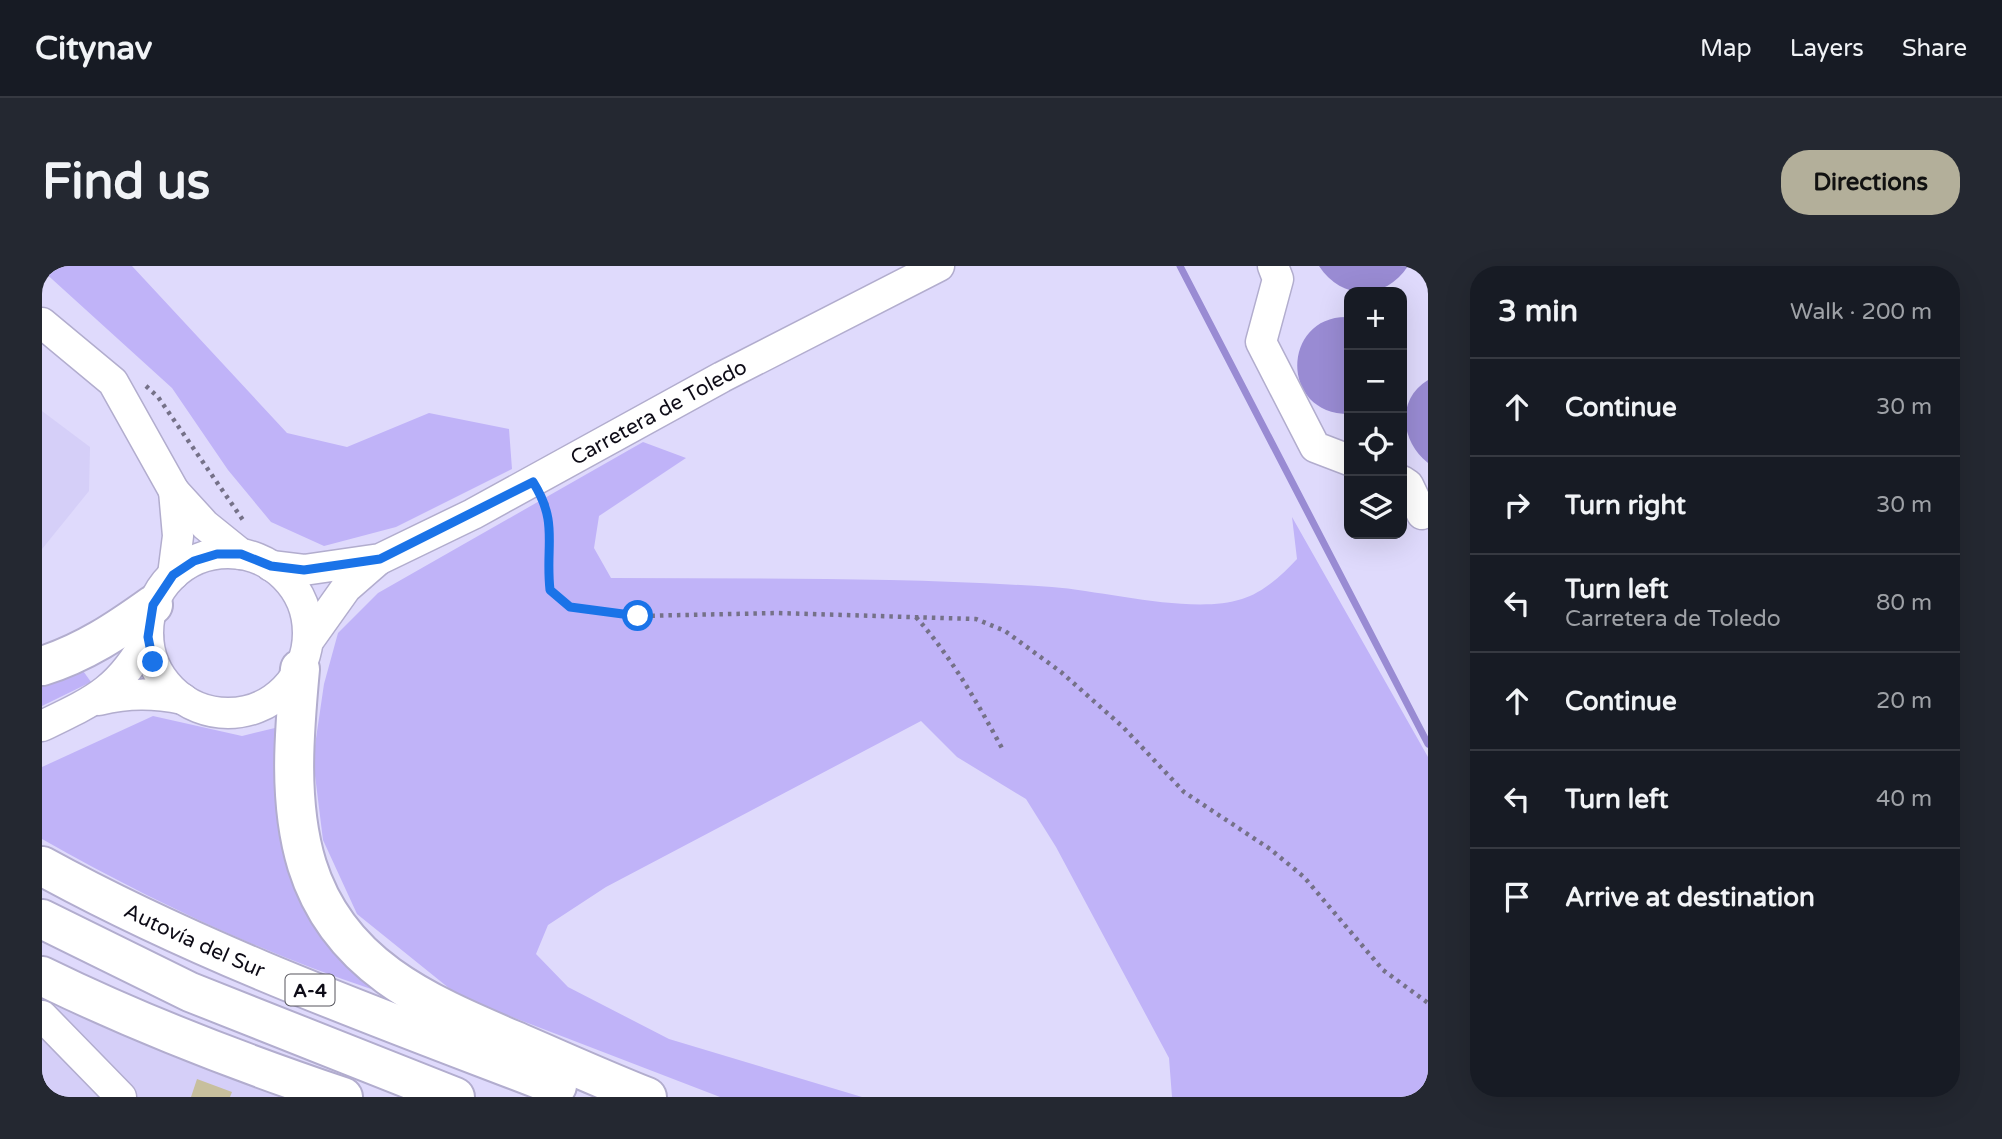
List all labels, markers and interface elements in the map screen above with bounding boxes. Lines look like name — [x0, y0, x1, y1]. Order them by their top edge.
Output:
text: Citynav — [35, 29, 152, 68]
text: Map — [1700, 34, 1752, 63]
text: Layers — [1790, 34, 1864, 63]
text: Share — [1902, 34, 1967, 63]
button: Directions — [1781, 150, 1960, 215]
text: Find us — [42, 153, 210, 212]
map controls — [1344, 287, 1407, 539]
button: + — [1344, 287, 1407, 350]
text: 3 min — [1498, 293, 1578, 330]
text: Walk · 200 m — [1790, 298, 1932, 326]
button: − — [1344, 350, 1407, 413]
street label: Carretera de Toledo — [566, 354, 751, 471]
icon: ahead — [1498, 388, 1536, 426]
text: Continue — [1565, 392, 1677, 423]
text: 30 m — [1876, 393, 1932, 421]
button: locate — [1344, 413, 1407, 476]
button: layers — [1344, 476, 1407, 539]
icon: right — [1498, 486, 1536, 524]
text: Turn right — [1565, 490, 1686, 521]
text: 30 m — [1876, 491, 1932, 519]
text: Turn left — [1565, 574, 1668, 605]
icon: left — [1498, 584, 1536, 622]
text: 80 m — [1876, 589, 1932, 617]
route start — [622, 600, 653, 631]
text: Carretera de Toledo — [1565, 605, 1781, 633]
route end — [137, 646, 168, 677]
icon: ahead — [1498, 682, 1536, 720]
text: Continue — [1565, 686, 1677, 717]
text: 20 m — [1876, 687, 1932, 715]
icon: left — [1498, 780, 1536, 818]
text: Turn left — [1565, 784, 1668, 815]
text: 40 m — [1876, 785, 1932, 813]
icon: arrive — [1498, 878, 1536, 916]
text: Arrive at destination — [1565, 882, 1815, 913]
street label: Autovía del Sur — [120, 898, 269, 983]
road number: A-4 — [286, 974, 334, 1006]

